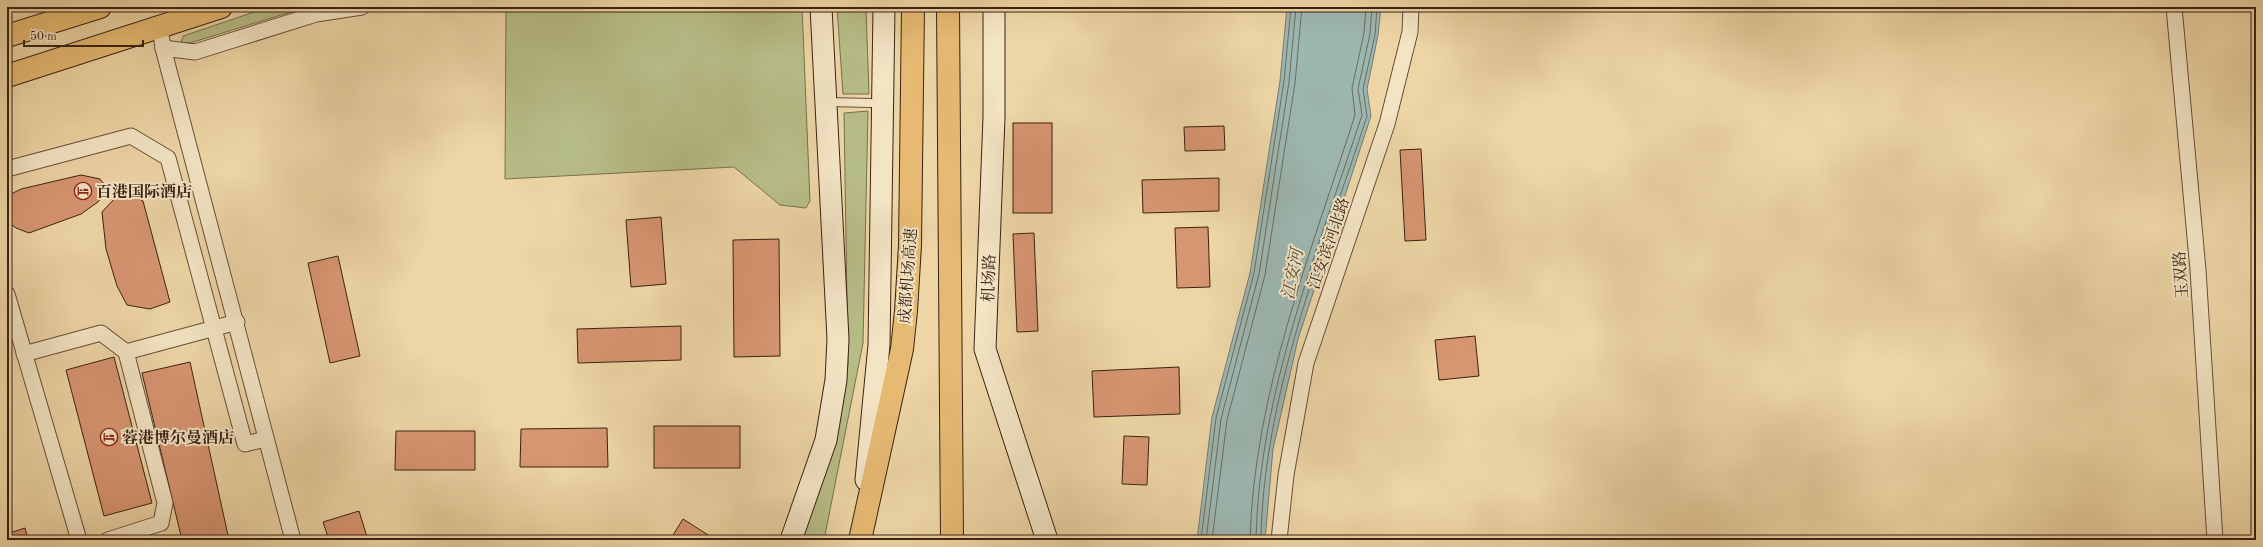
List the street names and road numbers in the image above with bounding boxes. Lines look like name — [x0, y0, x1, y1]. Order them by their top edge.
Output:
street label: 江安滨河北路 — [1305, 195, 1353, 292]
street label: 成都机场高速 — [896, 228, 920, 325]
street label: 玉双路 — [2170, 250, 2192, 300]
street label: 机场路 — [979, 254, 999, 302]

